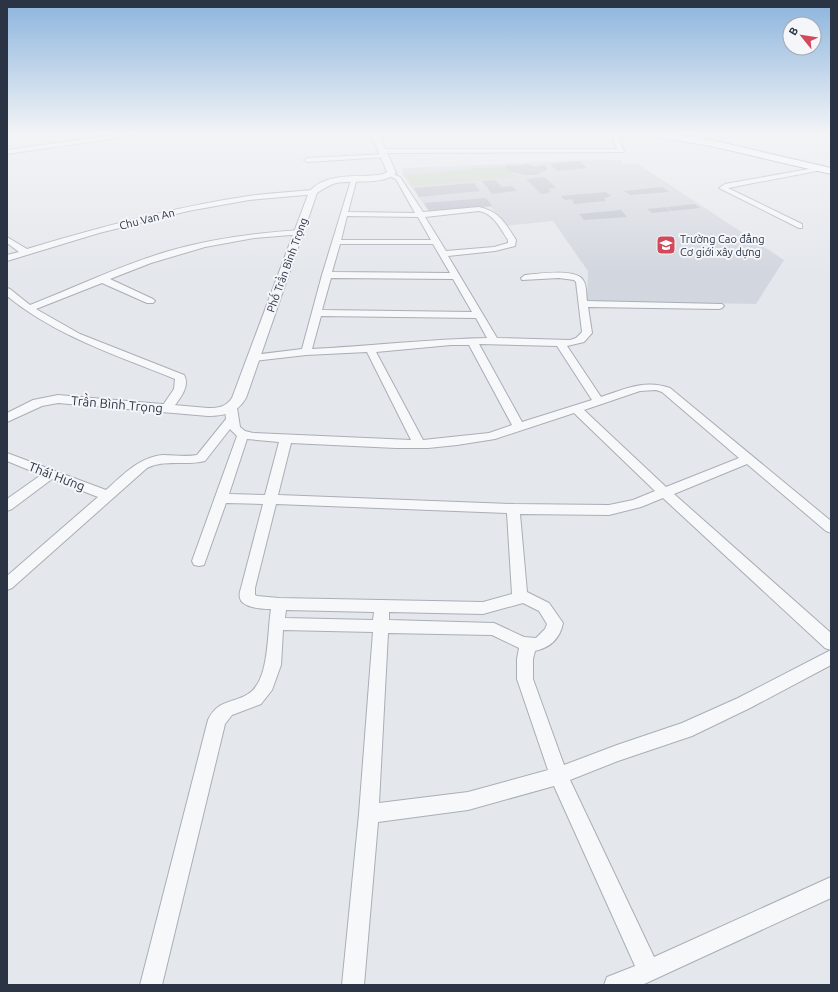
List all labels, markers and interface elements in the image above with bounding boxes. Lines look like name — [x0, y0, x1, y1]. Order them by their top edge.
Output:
north arrow — [782, 16, 822, 56]
text: B — [786, 25, 800, 37]
street label: Chu Van An — [118, 206, 176, 232]
street label: Phố Trần Bình Trọng — [263, 215, 311, 314]
place label: Trường Cao đẳng Cơ giới xây dựng — [680, 233, 765, 259]
school or university icon: Trường Cao đẳng Cơ giới xây dựng — [655, 234, 677, 256]
street label: Trần Bình Trọng — [70, 391, 164, 416]
street label: Thái Hưng — [27, 459, 87, 493]

